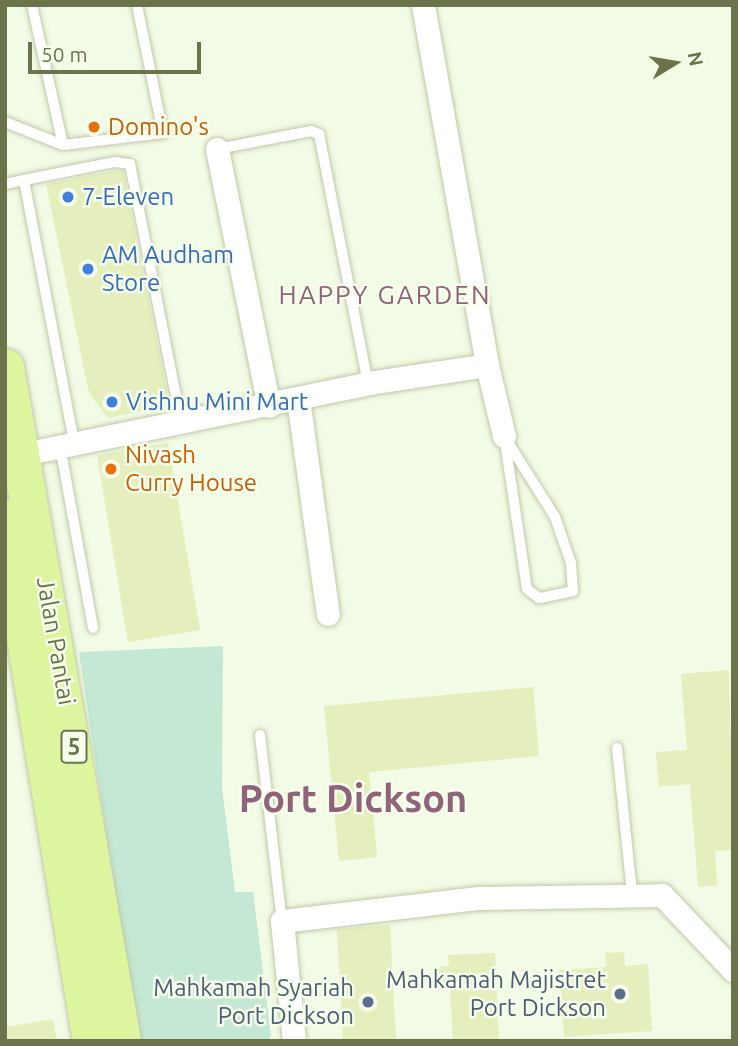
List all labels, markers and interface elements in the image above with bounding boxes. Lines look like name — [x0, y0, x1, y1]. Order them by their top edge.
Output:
scale bar — [32, 28, 205, 72]
north arrow — [640, 28, 710, 98]
text: 50 m — [41, 42, 88, 66]
text: N — [683, 50, 708, 68]
place label: Domino's — [108, 113, 209, 141]
marker: Domino's — [86, 119, 102, 135]
place label: 7-Eleven — [82, 183, 174, 211]
marker: 7-Eleven — [60, 189, 76, 205]
place label: AM Audham Store — [102, 241, 234, 297]
marker: AM Audham Store — [80, 261, 96, 277]
district label: HAPPY GARDEN — [280, 279, 490, 311]
place label: Vishnu Mini Mart — [126, 388, 308, 416]
marker: Vishnu Mini Mart — [104, 394, 120, 410]
place label: Nivash Curry House — [125, 441, 257, 497]
marker: Nivash Curry House — [103, 461, 119, 477]
street label: Jalan Pantai — [31, 575, 81, 707]
road number: 5 — [60, 727, 88, 766]
district label: Port Dickson — [239, 776, 467, 822]
place label: Mahkamah Majistret Port Dickson — [386, 966, 606, 1022]
place label: Mahkamah Syariah Port Dickson — [153, 974, 354, 1030]
marker: Mahkamah Majistret Port Dickson — [612, 986, 628, 1002]
marker: Mahkamah Syariah Port Dickson — [360, 994, 376, 1010]

